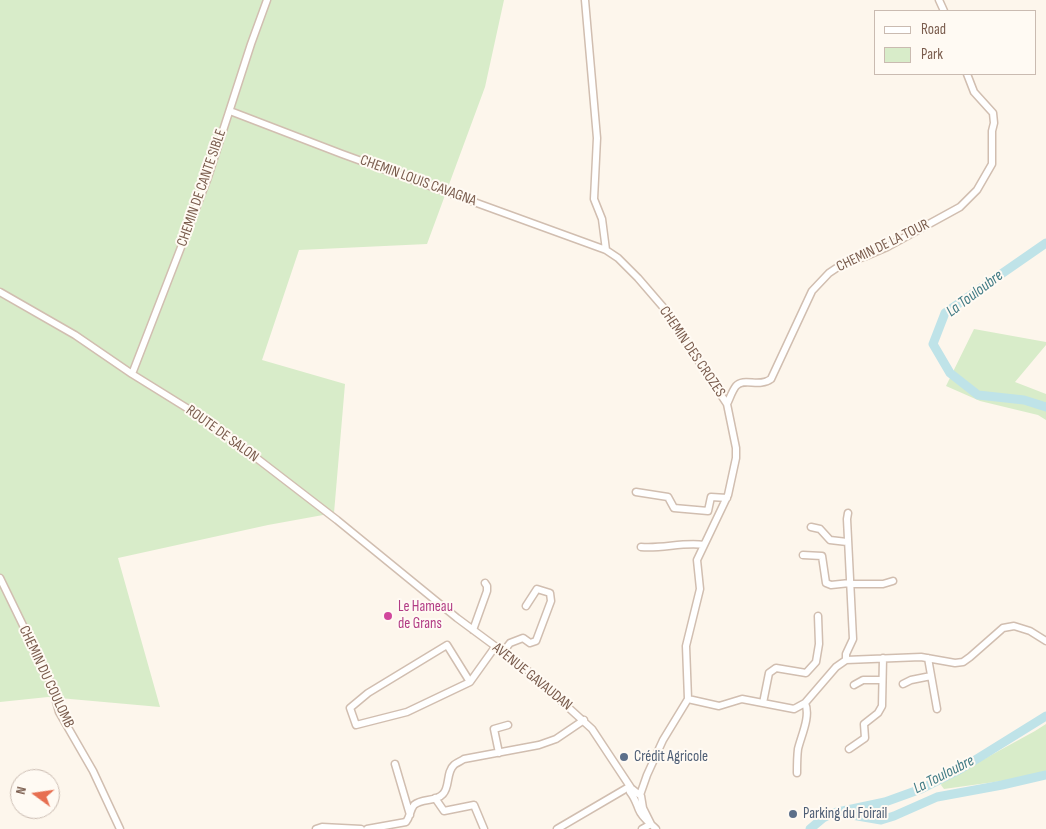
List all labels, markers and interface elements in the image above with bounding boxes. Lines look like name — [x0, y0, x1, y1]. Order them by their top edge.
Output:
legend — [874, 10, 1036, 75]
text: Road — [921, 20, 946, 39]
text: Park — [921, 45, 943, 64]
street label: CHEMIN DE CANTE SIBLE — [173, 127, 231, 249]
street label: CHEMIN LOUIS CAVAGNA — [357, 152, 479, 210]
street label: CHEMIN DE LA TOUR — [834, 216, 932, 276]
water label: La Touloubre — [943, 267, 1007, 321]
street label: CHEMIN DES CROZES — [655, 303, 729, 401]
street label: ROUTE DE SALON — [182, 402, 262, 466]
place label: Le Hameau de Grans — [398, 598, 453, 633]
marker: Le Hameau de Grans — [382, 610, 394, 622]
street label: CHEMIN DU COULOMB — [14, 623, 78, 731]
street label: AVENUE GAVAUDAN — [489, 639, 575, 715]
place label: Crédit Agricole — [634, 748, 708, 766]
marker: Crédit Agricole — [618, 751, 630, 763]
water label: La Touloubre — [910, 751, 978, 799]
north arrow — [10, 769, 60, 819]
text: N — [12, 785, 30, 796]
place label: Parking du Foirail — [803, 805, 887, 823]
marker: Parking du Foirail — [787, 808, 799, 820]

